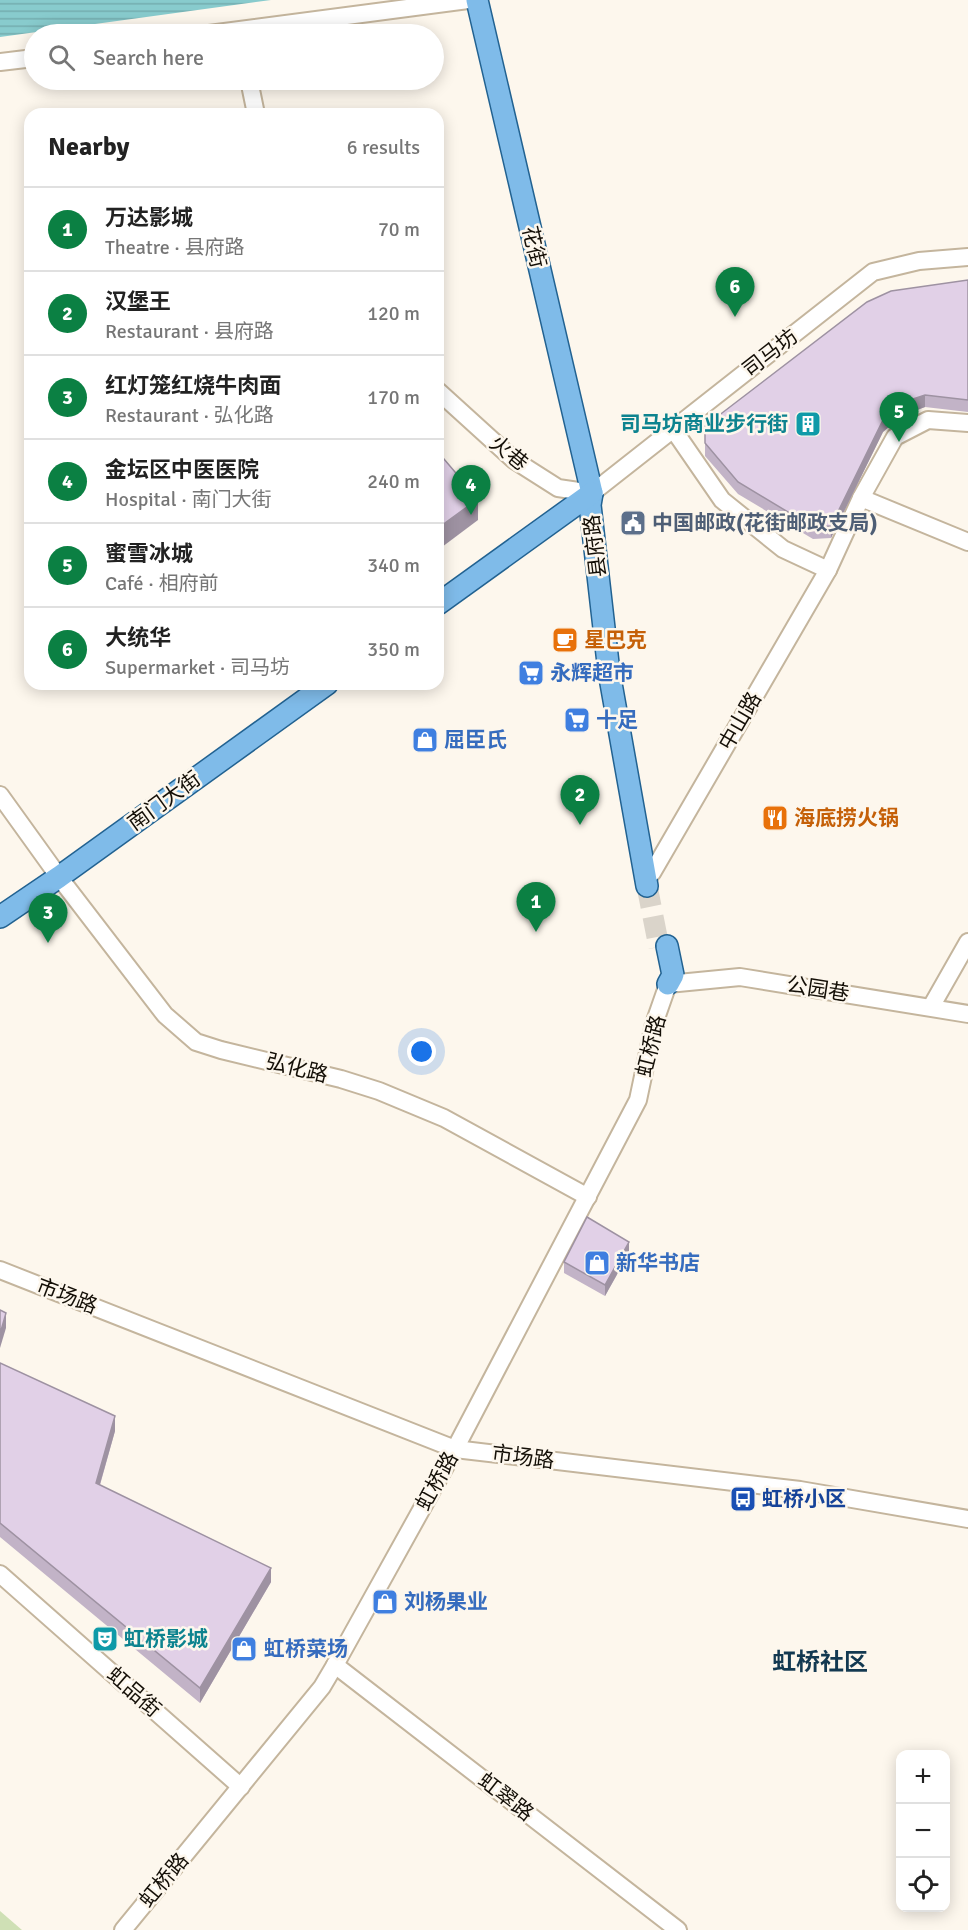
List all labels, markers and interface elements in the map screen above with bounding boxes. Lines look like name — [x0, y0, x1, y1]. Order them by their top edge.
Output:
search box — [24, 24, 444, 90]
icon: search — [45, 41, 78, 74]
text: Search here — [93, 44, 204, 71]
text: Nearby — [48, 131, 129, 163]
text: 6 results — [347, 135, 420, 160]
text: 万达影城 — [105, 204, 193, 231]
text: 1 — [62, 217, 73, 242]
text: 70 m — [378, 217, 420, 242]
street label: 花街 — [517, 224, 551, 270]
text: Theatre · 县府路 — [105, 235, 245, 260]
pin: 6 — [716, 268, 754, 317]
text: 汉堡王 — [105, 288, 171, 315]
text: 2 — [62, 301, 73, 326]
text: 120 m — [367, 301, 420, 326]
text: Restaurant · 县府路 — [105, 319, 274, 344]
street label: 司马坊 — [737, 323, 803, 383]
text: 红灯笼红烧牛肉面 — [105, 372, 281, 399]
text: 3 — [62, 385, 73, 410]
text: 170 m — [367, 385, 420, 410]
pin: 5 — [880, 392, 918, 442]
text: Restaurant · 弘化路 — [105, 403, 274, 428]
building icon: 司马坊商业步行街 — [793, 409, 823, 439]
place label: 司马坊商业步行街 — [620, 411, 788, 437]
street label: 火巷 — [484, 430, 534, 476]
text: 金坛区中医医院 — [105, 456, 259, 483]
pin: 4 — [452, 466, 490, 515]
text: 4 — [62, 469, 73, 494]
text: 240 m — [367, 469, 420, 494]
text: Hospital · 南门大街 — [105, 487, 271, 512]
public building icon: 中国邮政(花街邮政支局) — [618, 508, 648, 538]
place label: 中国邮政(花街邮政支局) — [652, 510, 878, 536]
street label: 县府路 — [578, 513, 612, 579]
text: 蜜雪冰城 — [105, 540, 193, 567]
text: 5 — [62, 553, 73, 578]
text: 340 m — [367, 553, 420, 578]
text: Café · 相府前 — [105, 571, 219, 596]
text: 大统华 — [105, 624, 171, 651]
cafe icon: 星巴克 — [550, 625, 580, 655]
place label: 星巴克 — [584, 627, 647, 653]
text: 6 — [62, 637, 73, 662]
text: 350 m — [367, 637, 420, 662]
text: Supermarket · 司马坊 — [105, 655, 290, 680]
supermarket icon: 永辉超市 — [516, 658, 546, 688]
place label: 永辉超市 — [550, 660, 634, 686]
street label: 中山路 — [713, 687, 767, 755]
supermarket icon: 十足 — [562, 705, 592, 735]
place label: 十足 — [596, 707, 638, 733]
shop icon: 屈臣氏 — [410, 725, 440, 755]
place label: 屈臣氏 — [444, 727, 507, 753]
street label: 南门大街 — [122, 766, 206, 836]
pin: 2 — [560, 776, 600, 825]
restaurant icon: 海底捞火锅 — [760, 803, 790, 833]
place label: 海底捞火锅 — [794, 805, 899, 831]
pin: 1 — [516, 882, 556, 932]
pin: 3 — [28, 894, 68, 943]
street label: 公园巷 — [785, 971, 851, 1007]
street label: 虹桥路 — [631, 1012, 671, 1080]
your location — [407, 1037, 436, 1066]
street label: 弘化路 — [263, 1048, 331, 1088]
shop icon: 新华书店 — [582, 1248, 612, 1278]
place label: 新华书店 — [616, 1250, 700, 1276]
street label: 市场路 — [33, 1273, 101, 1319]
street label: 市场路 — [490, 1440, 556, 1474]
street label: 虹桥路 — [410, 1447, 464, 1515]
bus stop icon: 虹桥小区 — [728, 1484, 758, 1514]
place label: 虹桥小区 — [762, 1486, 846, 1512]
shop icon: 刘杨果业 — [370, 1587, 400, 1617]
place label: 刘杨果业 — [404, 1589, 488, 1615]
theatre icon: 虹桥影城 — [90, 1624, 120, 1654]
place label: 虹桥影城 — [124, 1626, 208, 1652]
shop icon: 虹桥菜场 — [229, 1634, 259, 1664]
place label: 虹桥菜场 — [264, 1636, 348, 1662]
district label: 虹桥社区 — [772, 1647, 868, 1677]
street label: 虹品街 — [102, 1662, 166, 1722]
map controls — [896, 1750, 950, 1912]
button: + — [896, 1750, 950, 1804]
street label: 虹翠路 — [473, 1767, 539, 1827]
button: − — [896, 1804, 950, 1858]
street label: 虹桥路 — [134, 1848, 194, 1912]
button: locate — [896, 1858, 950, 1912]

